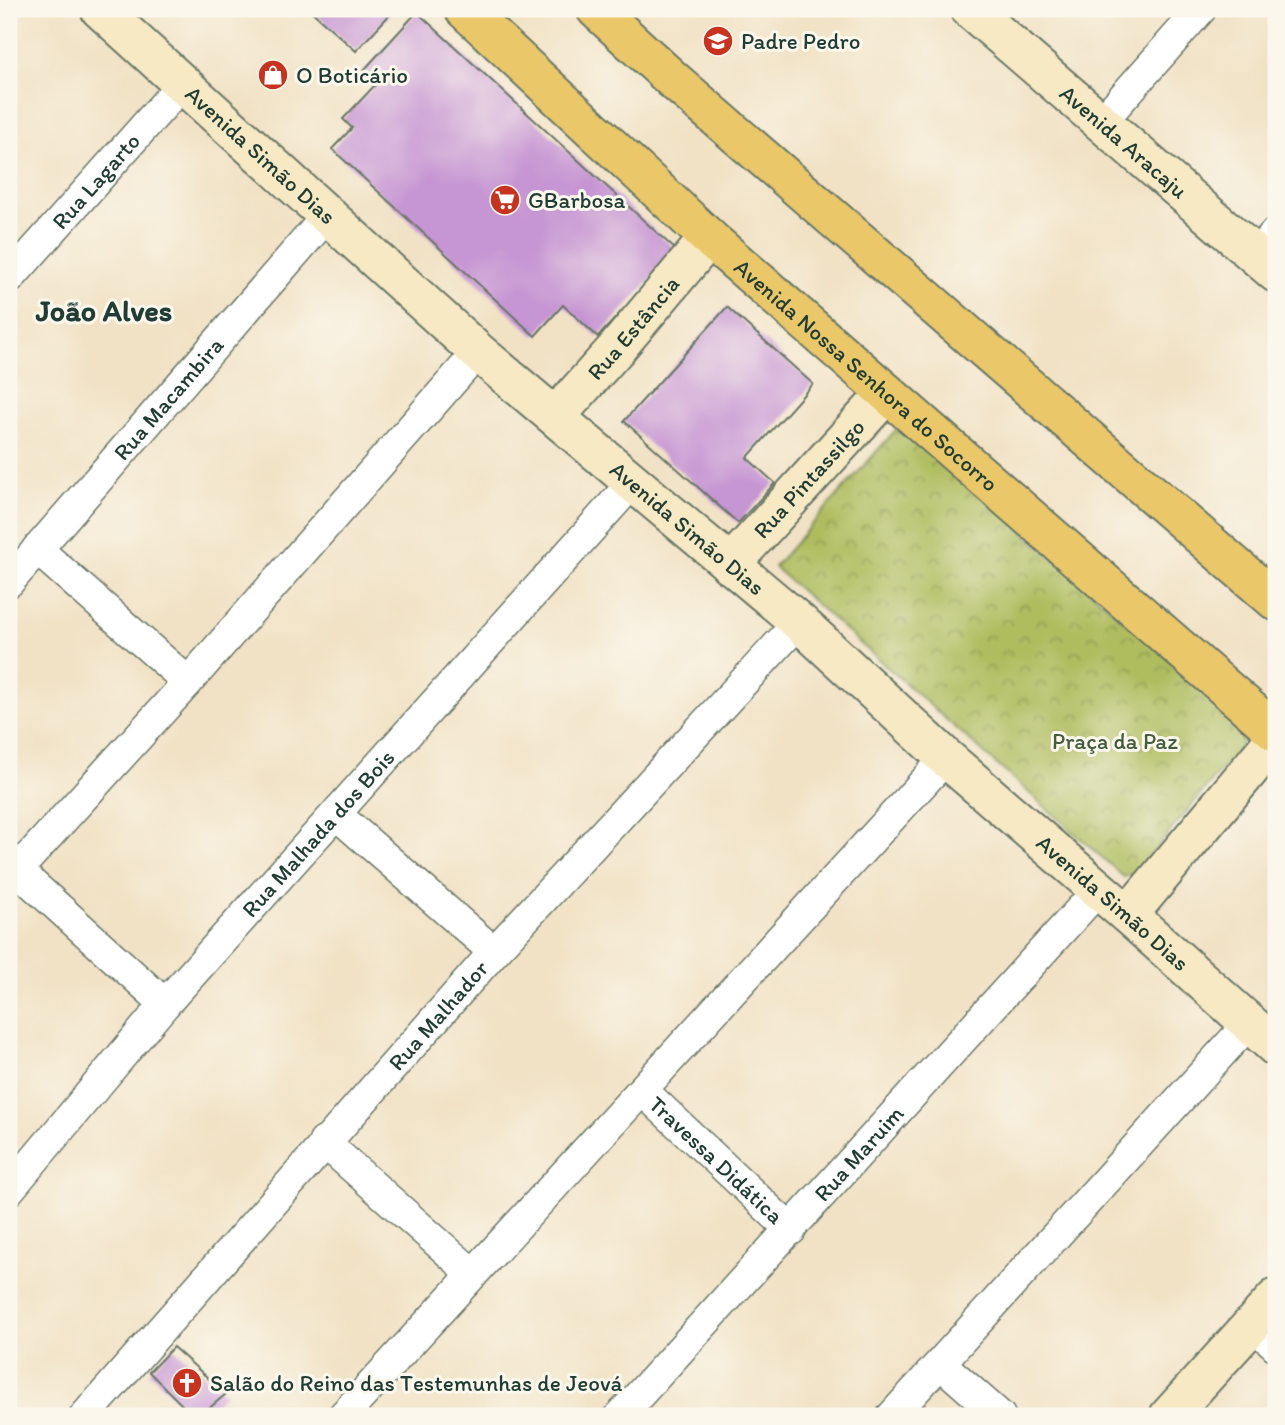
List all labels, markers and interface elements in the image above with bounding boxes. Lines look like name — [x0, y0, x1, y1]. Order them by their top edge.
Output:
school or university icon: Padre Pedro — [701, 24, 735, 58]
place label: Padre Pedro — [741, 27, 861, 55]
shop icon: O Boticário — [256, 58, 290, 92]
place label: O Boticário — [296, 61, 408, 89]
street label: Avenida Simão Dias — [180, 79, 342, 230]
street label: Avenida Aracaju — [1054, 79, 1194, 205]
street label: Rua Lagarto — [46, 127, 146, 235]
supermarket icon: GBarbosa — [488, 183, 522, 217]
place label: GBarbosa — [528, 186, 626, 214]
street label: Avenida Nossa Senhora do Socorro — [729, 253, 1004, 498]
street label: Rua Estância — [581, 270, 685, 386]
district label: João Alves — [35, 292, 172, 329]
street label: Rua Macambira — [107, 331, 229, 466]
street label: Rua Pintassilgo — [747, 413, 871, 544]
street label: Avenida Simão Dias — [604, 455, 770, 601]
park label: Praça da Paz — [1052, 727, 1178, 755]
street label: Rua Malhada dos Bois — [236, 744, 400, 923]
street label: Avenida Simão Dias — [1031, 828, 1195, 977]
street label: Rua Malhador — [382, 955, 494, 1076]
street label: Travessa Didática — [643, 1090, 790, 1230]
street label: Rua Maruim — [808, 1099, 910, 1207]
church icon: Salão do Reino das Testemunhas de Jeová — [170, 1366, 204, 1400]
place label: Salão do Reino das Testemunhas de Jeová — [210, 1369, 623, 1397]

